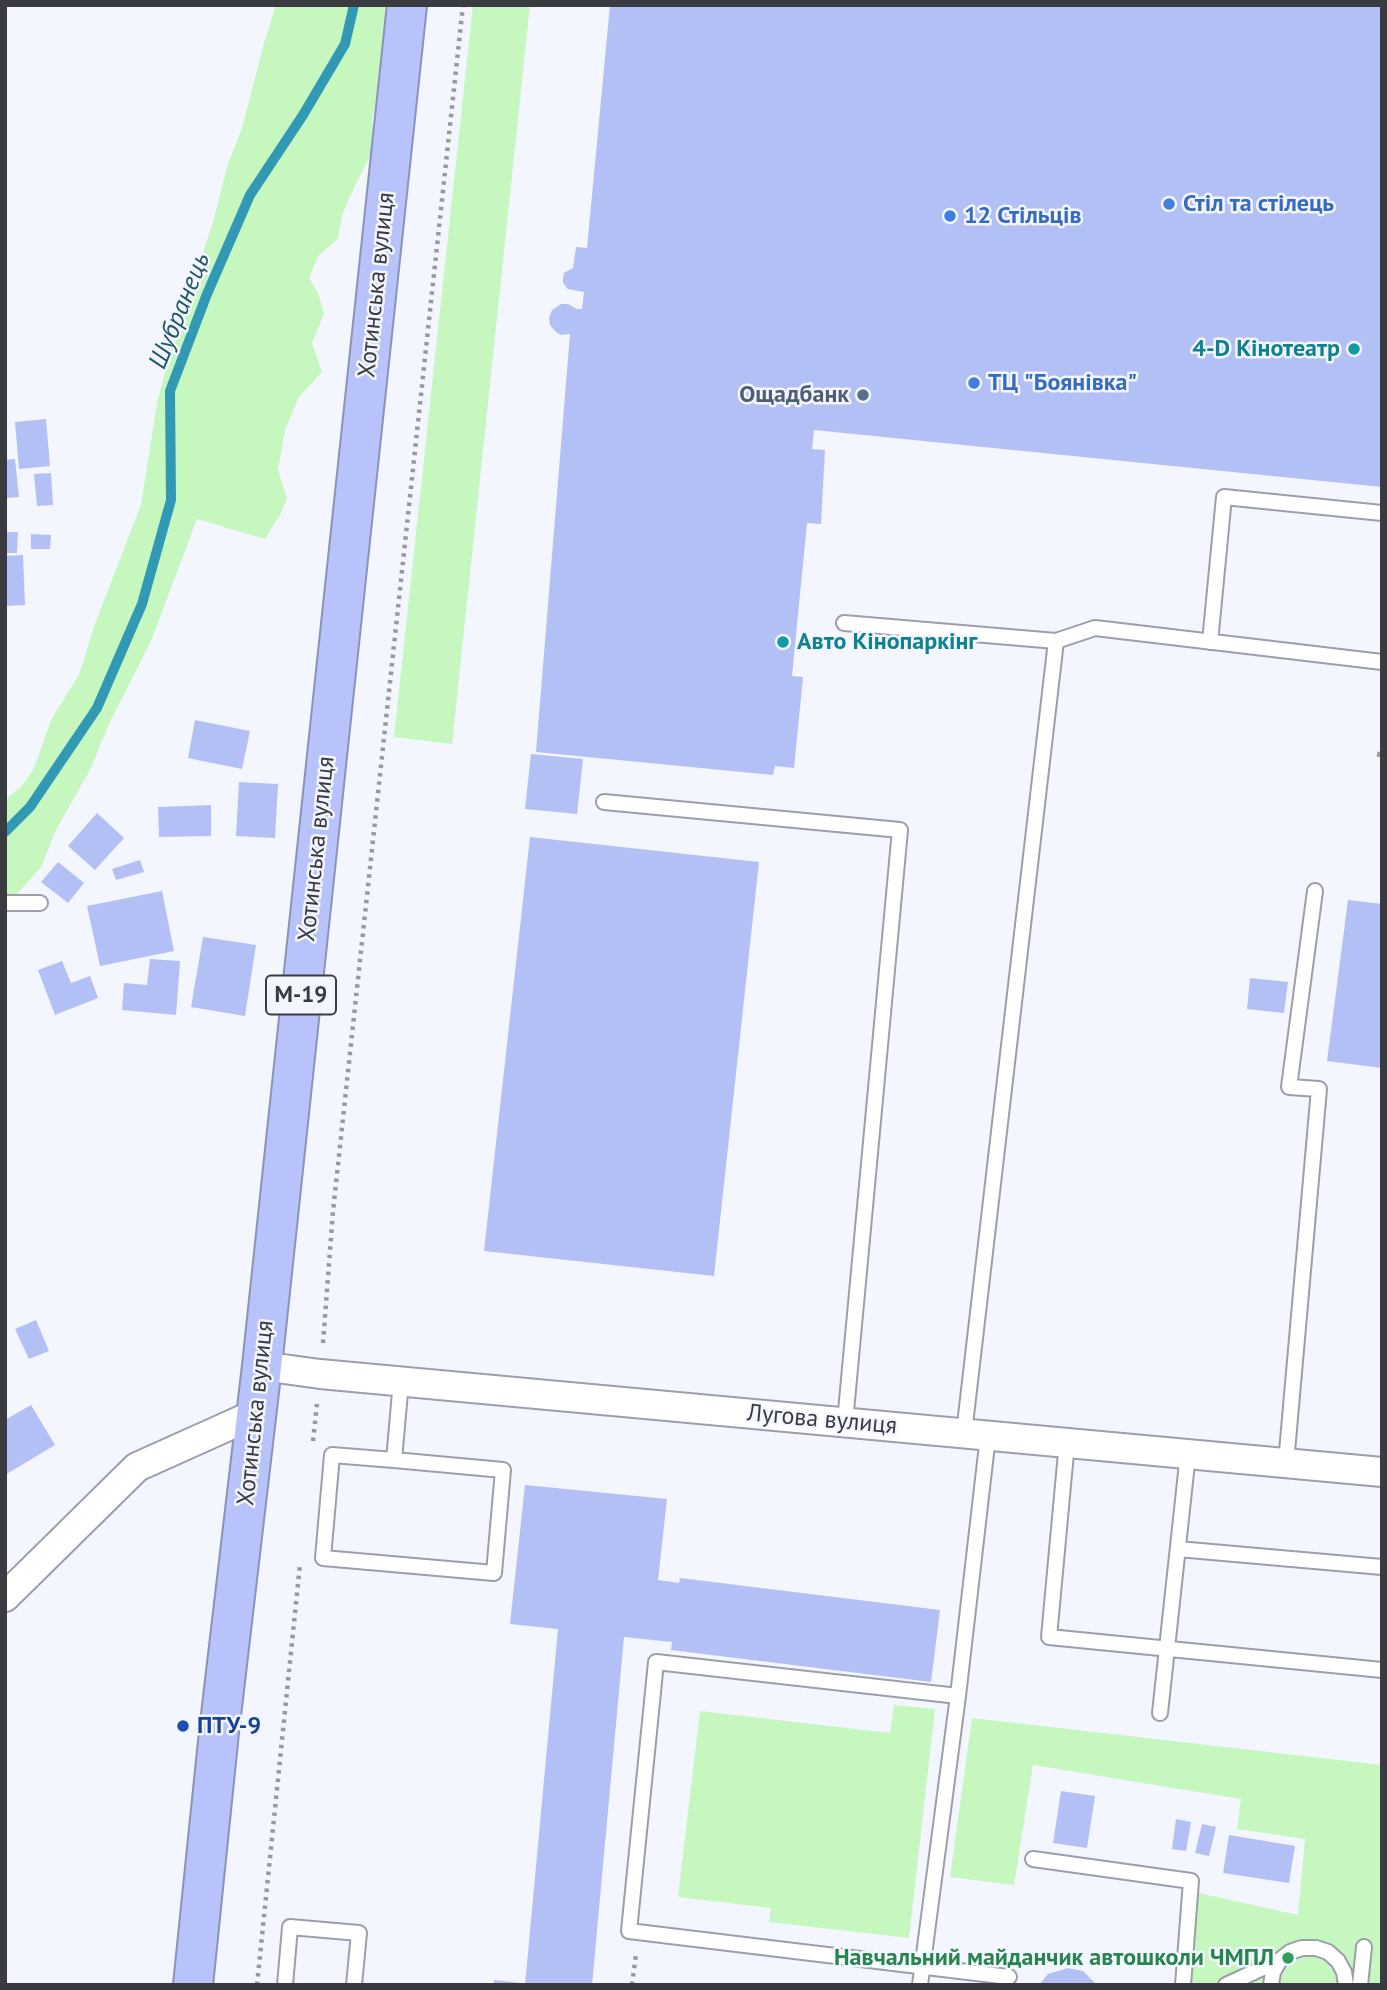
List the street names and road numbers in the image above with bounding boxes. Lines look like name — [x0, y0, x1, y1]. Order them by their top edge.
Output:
street label: Хотинська вулиця — [353, 191, 401, 379]
street label: Хотинська вулиця — [293, 755, 341, 943]
road number: М-19 — [266, 976, 336, 1014]
street label: Хотинська вулиця — [232, 1319, 280, 1507]
street label: Лугова вулиця — [746, 1399, 898, 1441]

